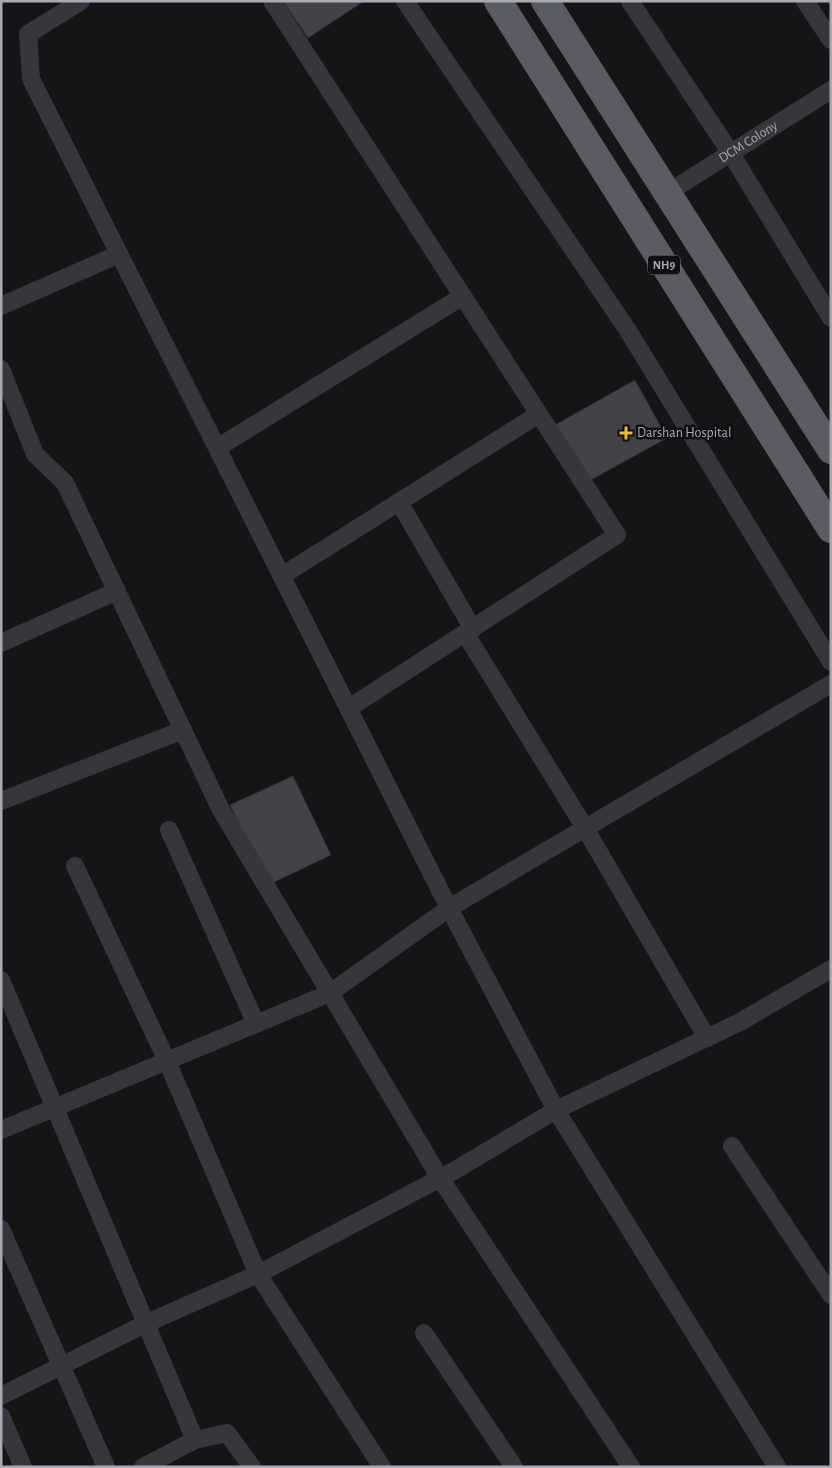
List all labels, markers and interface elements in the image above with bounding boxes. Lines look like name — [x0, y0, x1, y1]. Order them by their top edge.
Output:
street label: DCM Colony — [716, 118, 780, 166]
road number: NH9 — [648, 256, 680, 274]
marker: Darshan Hospital — [619, 426, 633, 440]
place label: Darshan Hospital — [637, 426, 731, 440]

